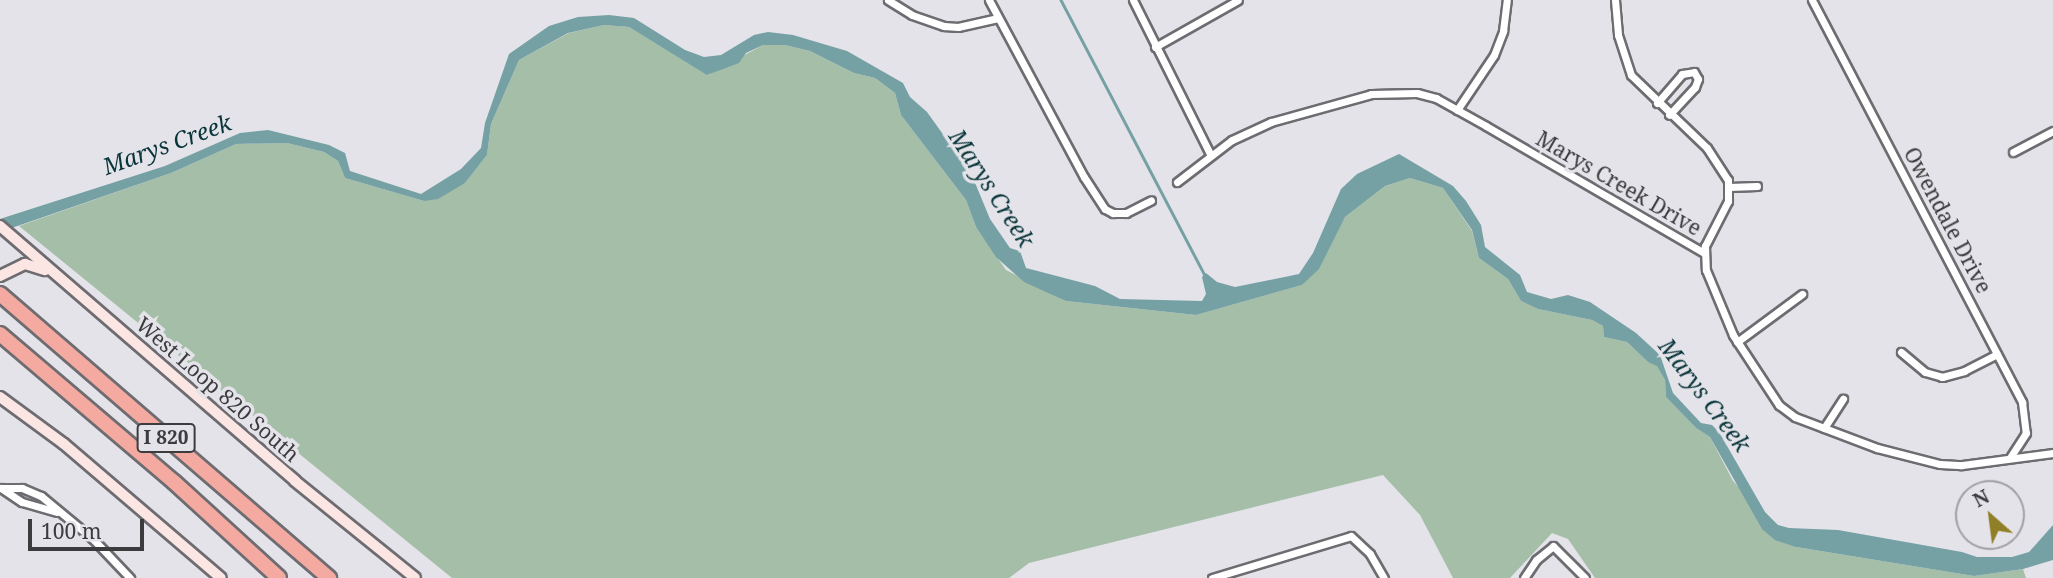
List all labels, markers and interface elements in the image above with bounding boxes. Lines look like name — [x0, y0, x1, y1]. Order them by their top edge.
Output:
water label: Marys Creek — [99, 108, 235, 180]
water label: Marys Creek — [944, 124, 1040, 252]
street label: Marys Creek Drive — [1532, 125, 1706, 241]
street label: Owendale Drive — [1899, 143, 1997, 297]
street label: West Loop 820 South — [131, 311, 305, 467]
water label: Marys Creek — [1653, 333, 1757, 457]
road number: I 820 — [136, 422, 196, 453]
north arrow — [1955, 480, 2025, 550]
text: N — [1968, 483, 1994, 513]
scale bar — [32, 504, 147, 548]
text: 100 m — [41, 517, 102, 545]

